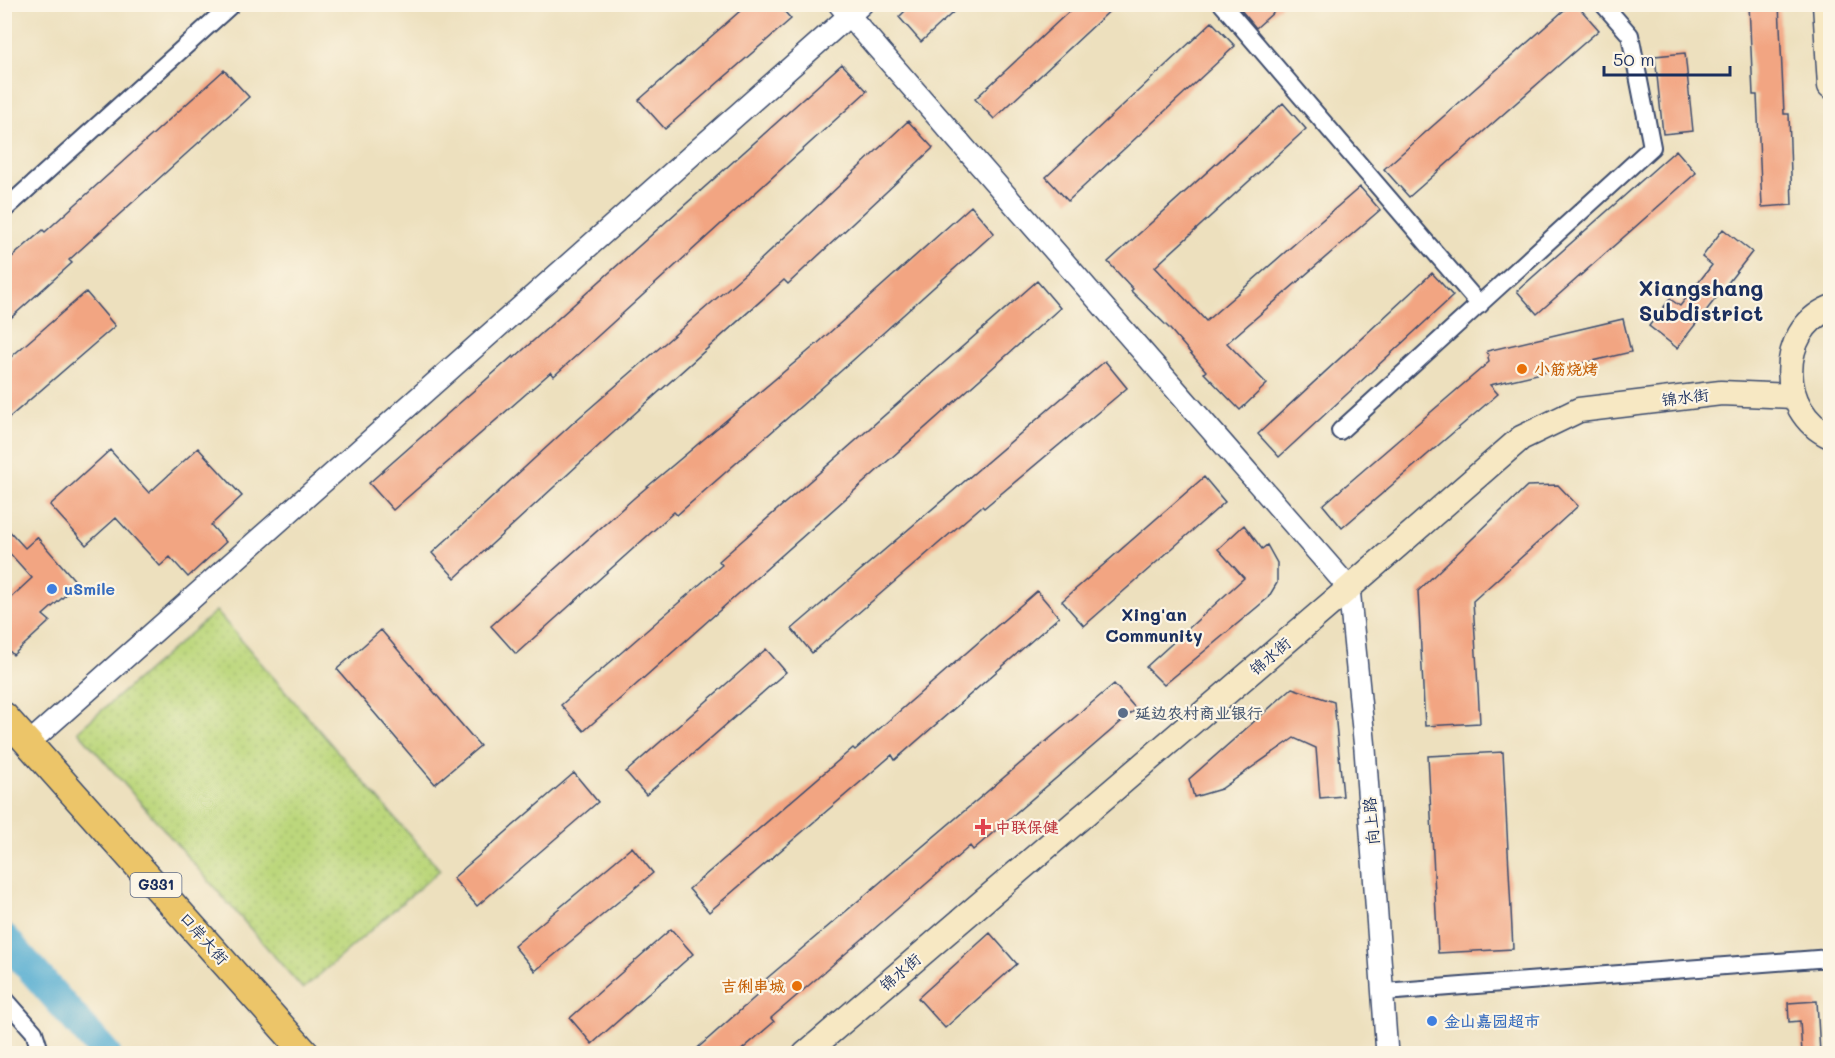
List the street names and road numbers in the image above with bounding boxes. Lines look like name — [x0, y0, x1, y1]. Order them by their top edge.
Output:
street label: 锦水街 — [1660, 383, 1710, 410]
street label: 锦水街 — [1245, 632, 1295, 679]
street label: 向上路 — [1358, 796, 1383, 846]
road number: G331 — [130, 873, 182, 897]
street label: 口岸大街 — [175, 907, 234, 968]
street label: 锦水街 — [875, 948, 925, 995]

